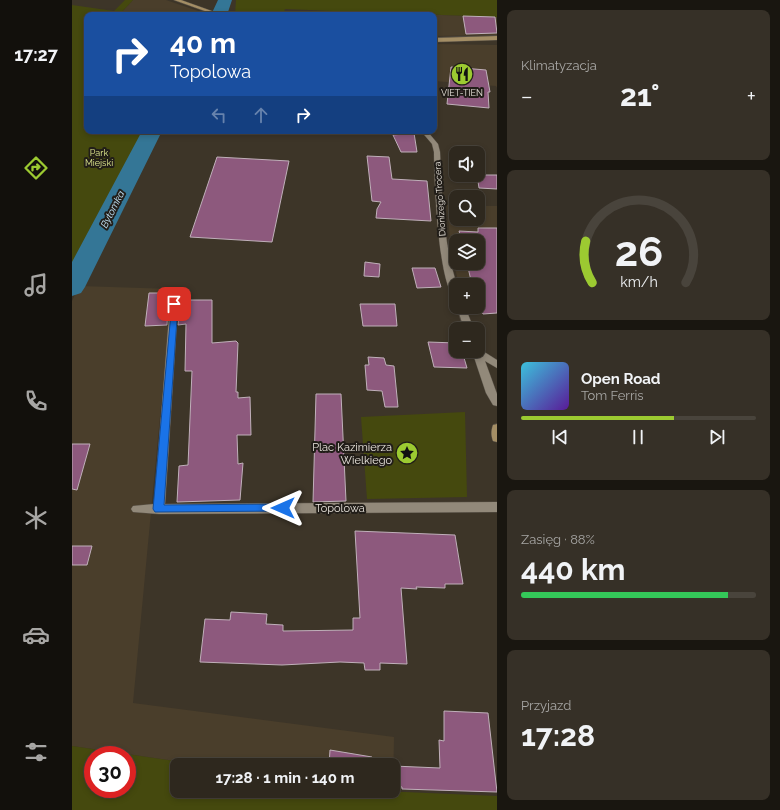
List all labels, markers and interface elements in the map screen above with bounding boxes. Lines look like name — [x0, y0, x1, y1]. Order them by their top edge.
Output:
text: 40 m — [170, 27, 236, 60]
icon: right — [104, 28, 156, 80]
text: 17:27 — [14, 44, 58, 65]
text: Klimatyzacja — [521, 58, 597, 73]
text: Topolowa — [170, 61, 251, 82]
restaurant icon: VIET-TIEN — [449, 61, 475, 87]
text: 21° — [620, 78, 660, 113]
text: − — [521, 83, 533, 109]
text: + — [747, 83, 756, 109]
place label: VIET-TIEN — [441, 88, 483, 98]
icon: left — [208, 104, 230, 126]
icon: ahead — [250, 104, 272, 126]
icon: right — [292, 104, 314, 126]
map controls — [449, 146, 485, 358]
button: sound — [449, 146, 485, 182]
park label: Park Miejski — [85, 148, 113, 168]
icon: directions — [22, 154, 50, 182]
street label: Dionizego Trocera — [432, 161, 448, 237]
water label: Bytomka — [98, 189, 126, 230]
button: search — [449, 190, 485, 226]
text: 26 — [614, 227, 663, 276]
button: layers — [449, 234, 485, 270]
icon: music — [22, 271, 50, 299]
text: km/h — [620, 274, 657, 290]
button: + — [449, 278, 485, 314]
pin — [157, 287, 191, 321]
icon: arrive — [163, 293, 185, 315]
button: − — [449, 322, 485, 358]
text: Open Road — [581, 370, 661, 388]
icon: phone — [22, 387, 50, 415]
text: Tom Ferris — [581, 388, 644, 403]
icon: previous — [549, 426, 571, 448]
icon: pause — [627, 426, 649, 448]
icon: next — [706, 426, 728, 448]
place icon: Plac Kazimierza Wielkiego — [394, 440, 420, 466]
place label: Plac Kazimierza Wielkiego — [312, 441, 392, 467]
position arrow — [262, 487, 304, 529]
street label: Topolowa — [315, 502, 365, 515]
icon: climate — [22, 504, 50, 532]
text: Zasięg · 88% — [521, 532, 595, 547]
text: 440 km — [521, 552, 626, 587]
icon: car — [22, 621, 50, 649]
text: Przyjazd — [521, 698, 571, 713]
text: 17:28 — [521, 718, 595, 753]
icon: filters — [22, 738, 50, 766]
speed limit sign: 30 — [84, 746, 136, 798]
text: 17:28 · 1 min · 140 m — [216, 769, 354, 787]

